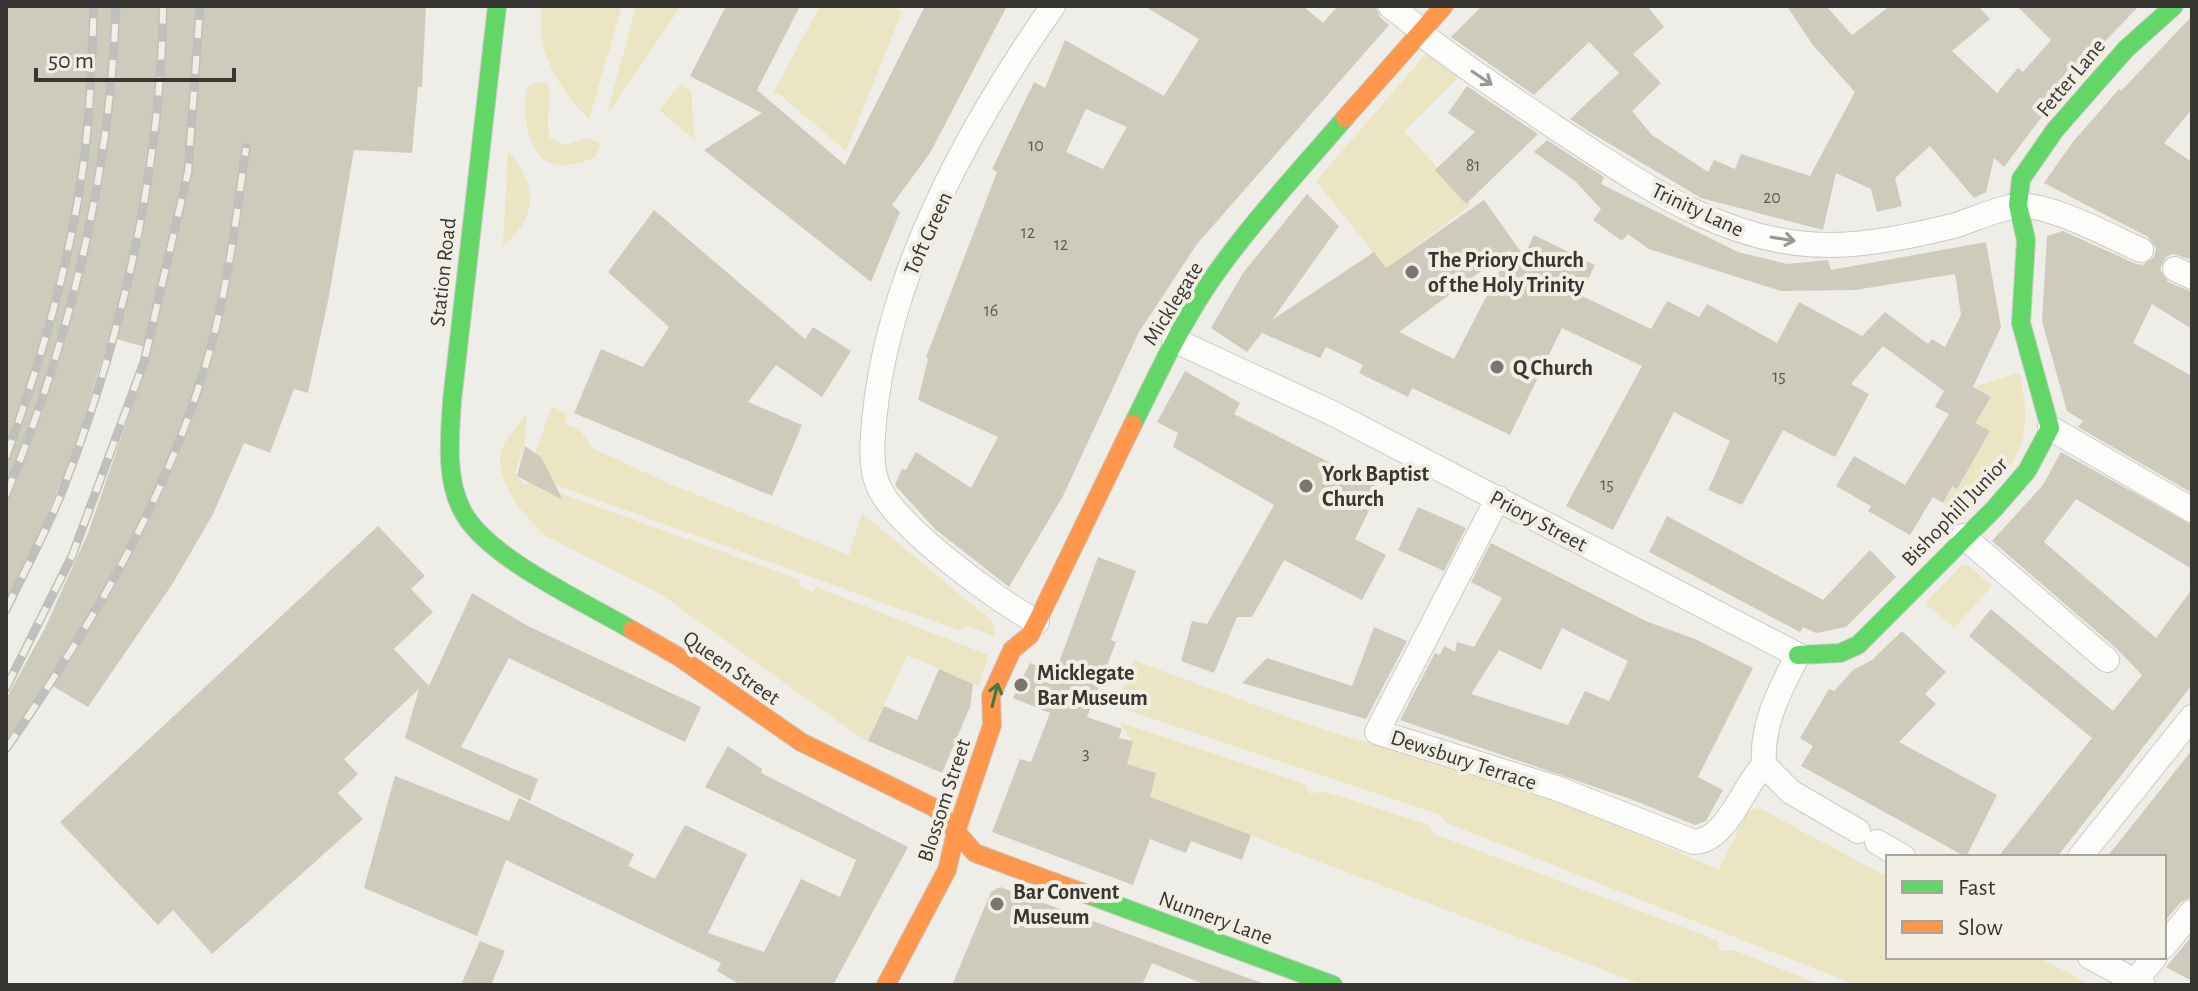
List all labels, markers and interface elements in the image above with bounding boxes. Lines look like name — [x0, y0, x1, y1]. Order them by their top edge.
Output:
scale bar — [36, 32, 234, 82]
street label: Fetter Lane — [2032, 35, 2109, 121]
text: 50 m — [48, 49, 94, 73]
one-way arrow — [1470, 70, 1492, 86]
house number: 10 — [1028, 137, 1044, 155]
house number: 81 — [1466, 157, 1480, 175]
street label: Trinity Lane — [1648, 179, 1747, 241]
street label: Toft Green — [900, 188, 956, 278]
house number: 20 — [1763, 189, 1781, 207]
street label: Station Road — [426, 217, 460, 328]
house number: 12 — [1021, 224, 1035, 242]
one-way arrow — [1769, 232, 1795, 247]
house number: 12 — [1054, 236, 1068, 254]
place label: The Priory Church of the Holy Trinity — [1428, 249, 1585, 297]
street label: Micklegate — [1139, 258, 1207, 349]
marker: The Priory Church of the Holy Trinity — [1403, 263, 1421, 281]
house number: 16 — [984, 302, 998, 320]
place label: Q Church — [1513, 357, 1593, 380]
marker: Q Church — [1488, 358, 1506, 376]
house number: 15 — [1772, 368, 1786, 386]
street label: Bishophill Junior — [1898, 453, 2012, 570]
place label: York Baptist Church — [1322, 463, 1430, 510]
house number: 15 — [1600, 476, 1614, 494]
marker: York Baptist Church — [1297, 477, 1315, 495]
street label: Priory Street — [1486, 486, 1591, 556]
street label: Queen Street — [679, 627, 784, 709]
place label: Micklegate Bar Museum — [1037, 662, 1148, 709]
marker: Micklegate Bar Museum — [1012, 676, 1030, 694]
one-way arrow — [988, 683, 1003, 708]
street label: Dewsbury Terrace — [1388, 726, 1539, 794]
street label: Blossom Street — [914, 736, 974, 865]
house number: 3 — [1082, 745, 1090, 763]
legend — [1886, 855, 2166, 959]
text: Fast — [1958, 876, 1996, 900]
place label: Bar Convent Museum — [1013, 881, 1120, 928]
street label: Nunnery Lane — [1156, 887, 1276, 949]
marker: Bar Convent Museum — [988, 895, 1006, 913]
text: Slow — [1958, 916, 2003, 940]

